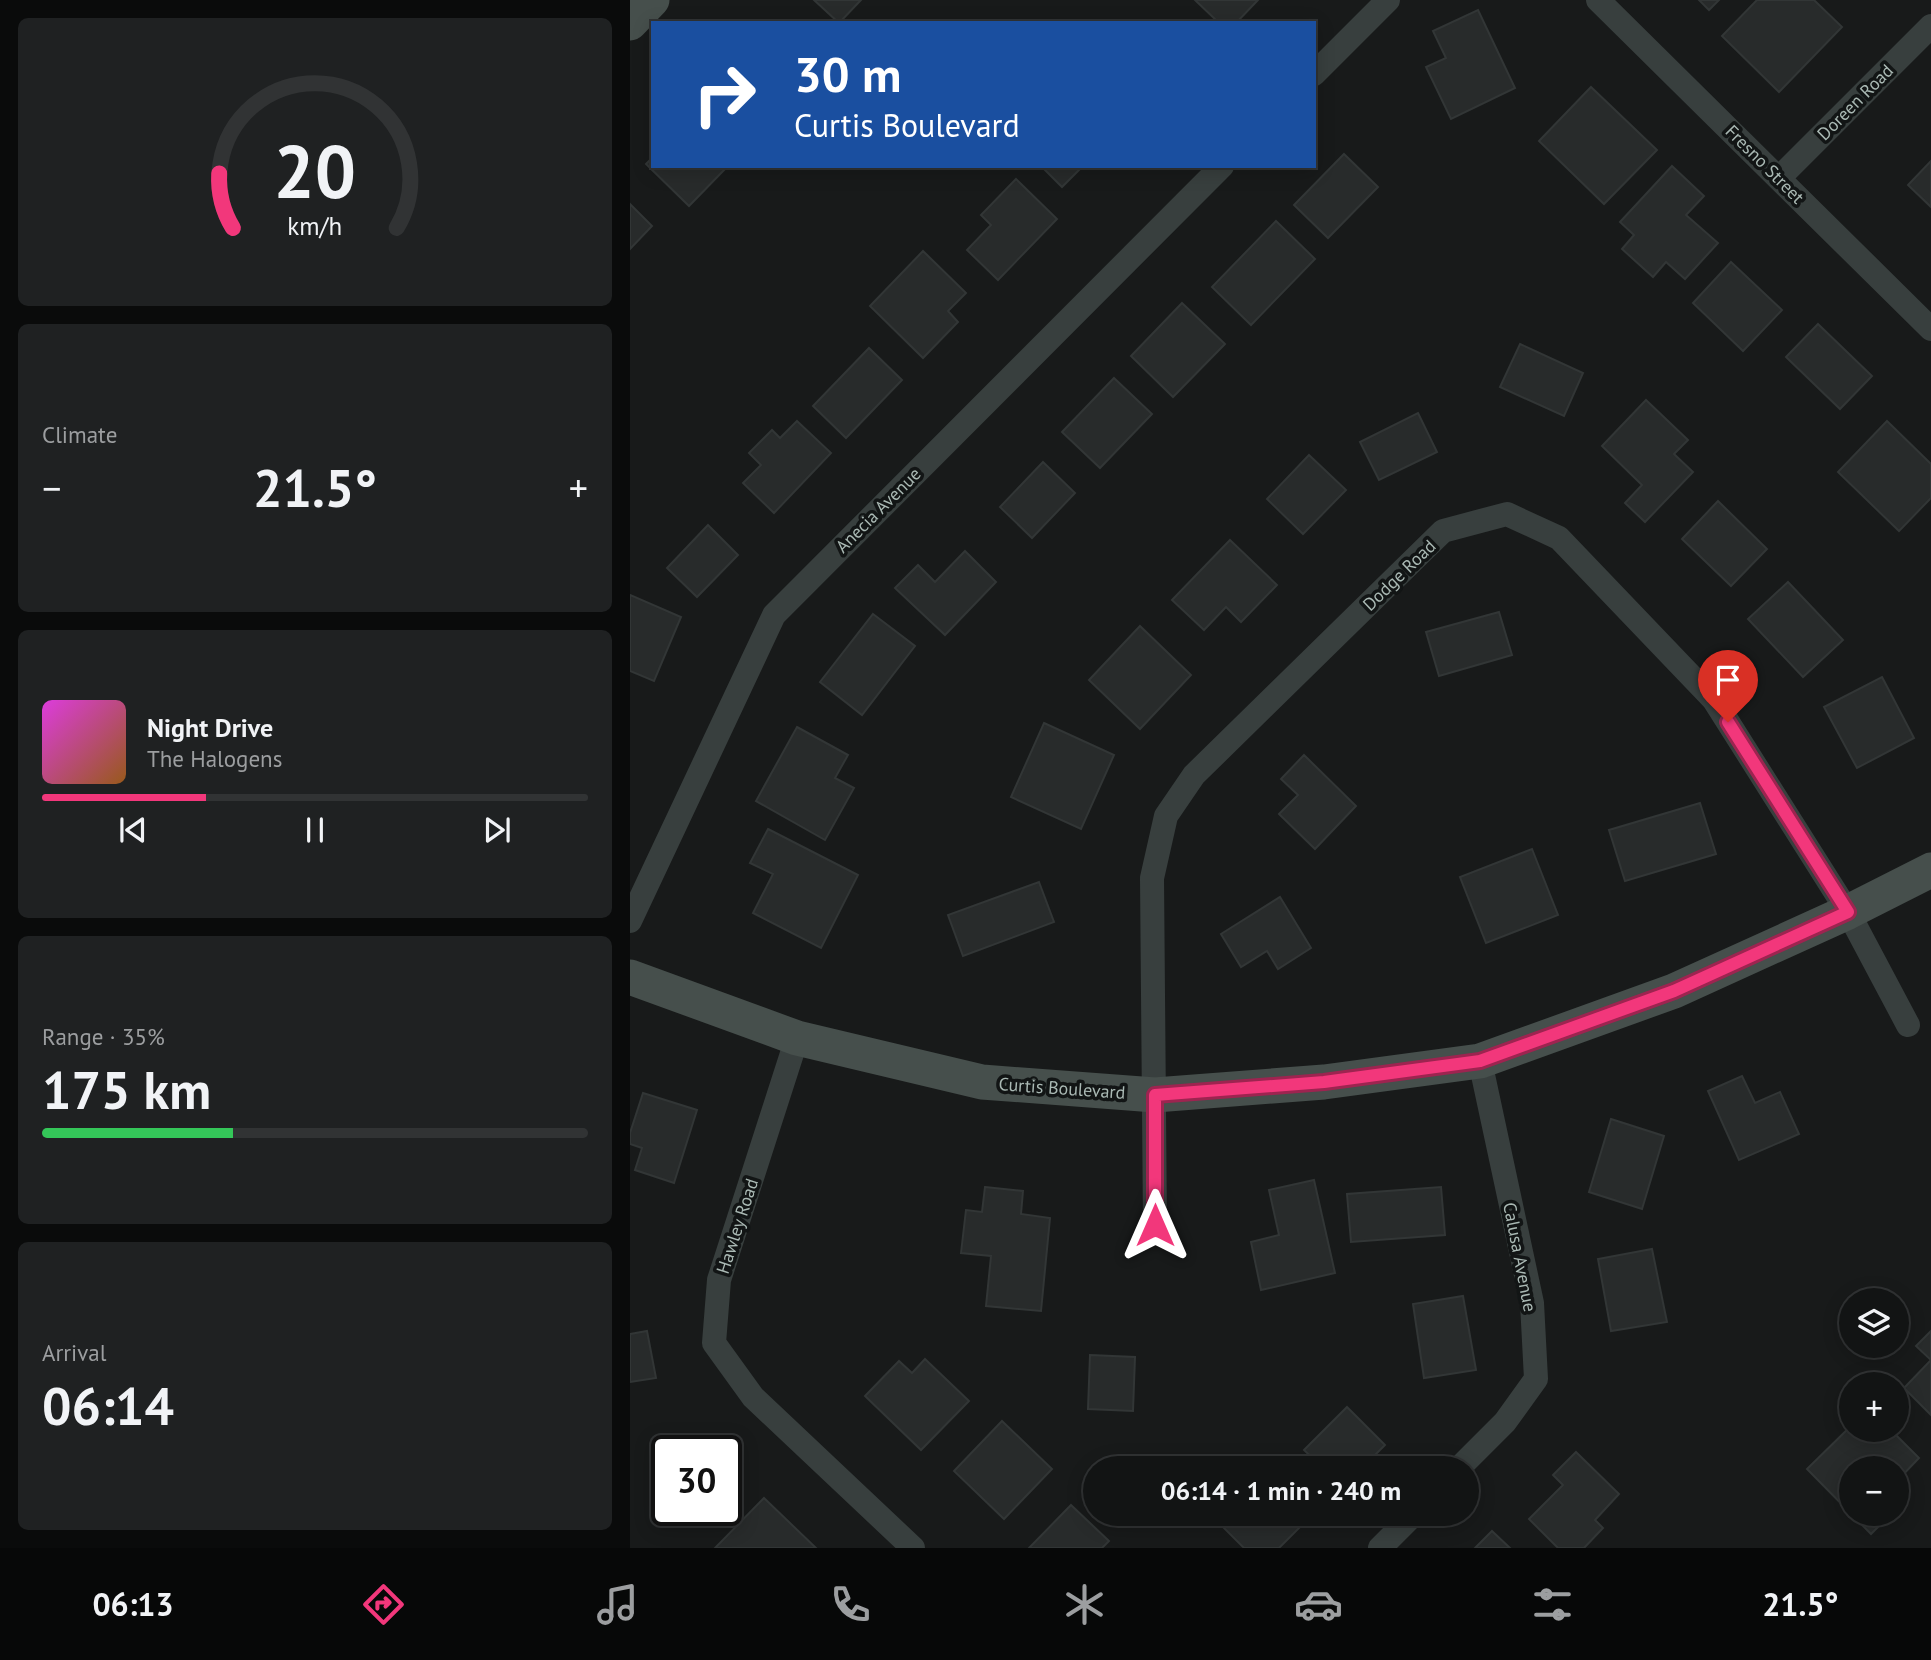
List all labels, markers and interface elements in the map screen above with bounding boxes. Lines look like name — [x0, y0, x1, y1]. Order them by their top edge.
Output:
text: 30 m — [794, 42, 901, 106]
icon: right — [679, 49, 770, 140]
street label: Doreen Road — [1812, 59, 1898, 145]
text: Curtis Boulevard — [794, 104, 1020, 146]
street label: Fresno Street — [1721, 120, 1809, 208]
text: 20 — [274, 124, 356, 218]
text: km/h — [288, 210, 342, 242]
text: Climate — [42, 420, 117, 449]
text: 21.5° — [253, 454, 377, 521]
street label: Anecia Avenue — [830, 462, 926, 558]
text: − — [42, 463, 61, 512]
text: + — [569, 463, 588, 512]
street label: Dodge Road — [1358, 534, 1440, 616]
pin — [1698, 650, 1758, 722]
icon: arrive — [1709, 661, 1747, 699]
text: Night Drive — [147, 711, 273, 744]
text: The Halogens — [147, 744, 282, 773]
icon: previous — [114, 811, 152, 849]
icon: pause — [296, 811, 334, 849]
icon: next — [478, 811, 516, 849]
text: Range · 35% — [42, 1022, 165, 1051]
text: 175 km — [42, 1056, 211, 1123]
street label: Curtis Boulevard — [998, 1072, 1126, 1104]
street label: Hawley Road — [711, 1175, 763, 1277]
position arrow — [1118, 1188, 1192, 1262]
street label: Calusa Avenue — [1498, 1200, 1542, 1314]
map controls — [1839, 1288, 1909, 1526]
button: layers — [1839, 1288, 1909, 1358]
text: Arrival — [42, 1338, 106, 1367]
text: 06:14 — [42, 1372, 174, 1439]
button: + — [1839, 1372, 1909, 1442]
speed limit sign: 30 — [651, 1435, 742, 1526]
button: − — [1839, 1456, 1909, 1526]
text: 06:14 · 1 min · 240 m — [1161, 1474, 1401, 1507]
icon: directions — [359, 1580, 408, 1629]
icon: music — [593, 1580, 642, 1629]
icon: phone — [826, 1580, 875, 1629]
icon: climate — [1060, 1580, 1109, 1629]
icon: car — [1294, 1580, 1343, 1629]
icon: filters — [1528, 1580, 1577, 1629]
text: 06:13 — [92, 1583, 174, 1625]
text: 21.5° — [1762, 1583, 1839, 1625]

